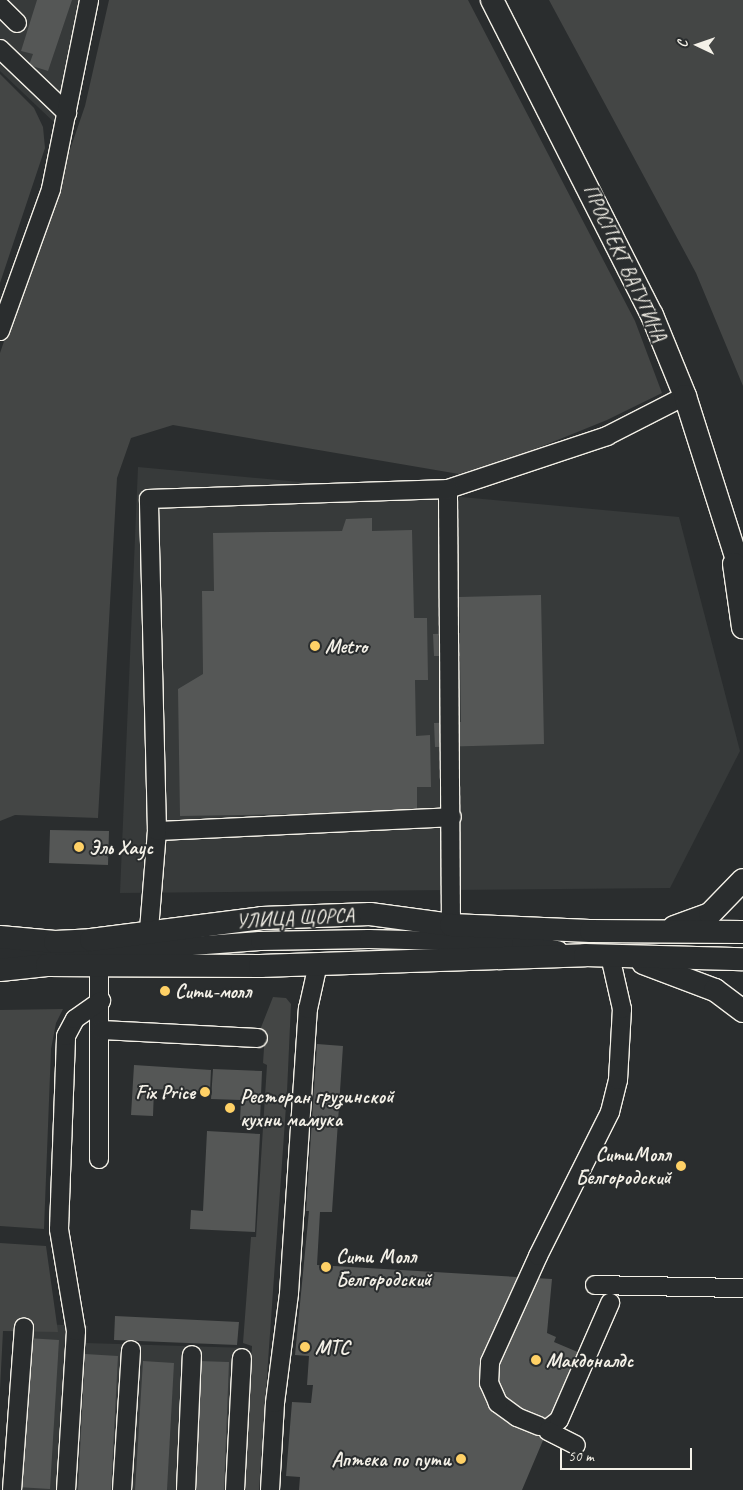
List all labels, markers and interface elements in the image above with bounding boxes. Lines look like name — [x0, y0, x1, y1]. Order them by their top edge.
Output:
north arrow — [673, 20, 723, 70]
text: С — [674, 40, 691, 48]
street label: ПРОСПЕКТ ВАТУТИНА — [578, 180, 672, 346]
place label: Metro — [325, 634, 367, 658]
marker: Metro — [309, 640, 321, 652]
place label: Эль Хаус — [89, 835, 152, 859]
marker: Эль Хаус — [73, 841, 85, 853]
street label: УЛИЦА ЩОРСА — [235, 903, 355, 933]
place label: Сити-молл — [175, 979, 251, 1003]
marker: Сити-молл — [159, 985, 171, 997]
place label: Fix Price — [135, 1080, 195, 1104]
place label: Ресторан грузинской кухни мамука — [240, 1084, 394, 1131]
marker: Fix Price — [199, 1086, 211, 1098]
marker: Ресторан грузинской кухни мамука — [224, 1102, 236, 1114]
place label: СитиМолл Белгородский — [576, 1142, 671, 1189]
marker: СитиМолл Белгородский — [675, 1160, 687, 1172]
place label: Сити Молл Белгородский — [336, 1244, 431, 1291]
marker: Сити Молл Белгородский — [320, 1261, 332, 1273]
place label: МТС — [315, 1335, 350, 1359]
marker: МТС — [299, 1341, 311, 1353]
place label: Макдоналдс — [546, 1348, 633, 1372]
marker: Макдоналдс — [530, 1354, 542, 1366]
scale bar — [563, 1438, 696, 1470]
place label: Аптека по пути — [332, 1447, 451, 1471]
text: 50 m — [568, 1447, 594, 1466]
marker: Аптека по пути — [455, 1453, 467, 1465]

